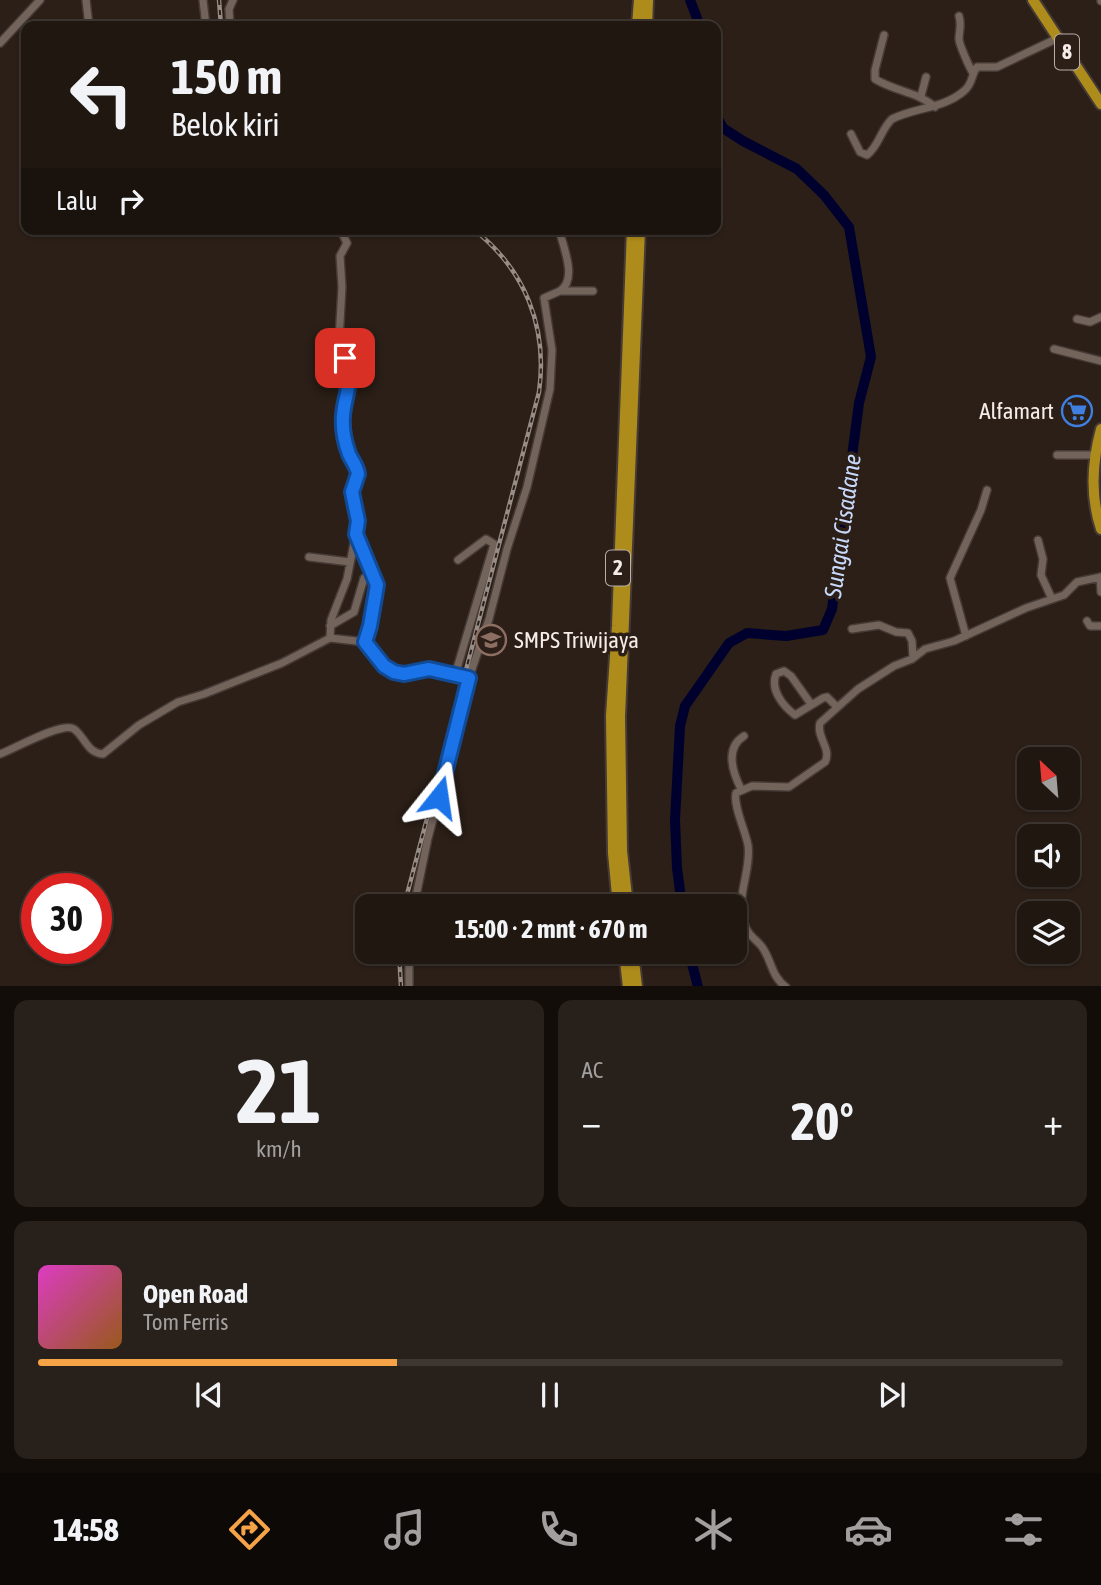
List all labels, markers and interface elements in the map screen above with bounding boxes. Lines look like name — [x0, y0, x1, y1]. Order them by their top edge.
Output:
road number: 8 — [1055, 34, 1079, 70]
text: 150 m — [171, 48, 282, 104]
icon: left — [56, 49, 147, 140]
text: Belok kiri — [171, 106, 280, 143]
icon: right — [112, 182, 150, 220]
text: Lalu — [56, 186, 98, 216]
pin — [315, 328, 375, 388]
icon: arrive — [326, 339, 364, 377]
supermarket icon: Alfamart — [1060, 394, 1094, 428]
place label: Alfamart — [979, 398, 1054, 424]
water label: Sungai Cisadane — [819, 452, 866, 601]
road number: 2 — [606, 550, 630, 586]
school or university icon: SMPS Triwijaya — [474, 623, 508, 657]
place label: SMPS Triwijaya — [514, 627, 639, 653]
north arrow — [1017, 747, 1080, 810]
map controls — [1017, 747, 1080, 964]
position arrow — [402, 760, 476, 834]
button: sound — [1017, 824, 1080, 887]
speed limit sign: 30 — [21, 873, 112, 964]
button: layers — [1017, 901, 1080, 964]
text: 15:00 · 2 mnt · 670 m — [455, 914, 647, 944]
text: 21 — [236, 1038, 322, 1142]
text: AC — [582, 1057, 603, 1083]
text: 20° — [791, 1091, 854, 1151]
text: − — [582, 1100, 601, 1143]
text: + — [1043, 1100, 1063, 1143]
text: km/h — [256, 1136, 302, 1162]
text: Open Road — [143, 1279, 248, 1309]
text: Tom Ferris — [143, 1309, 228, 1335]
icon: previous — [190, 1376, 228, 1414]
icon: pause — [531, 1376, 569, 1414]
icon: next — [873, 1376, 911, 1414]
icon: directions — [225, 1505, 274, 1554]
icon: music — [380, 1505, 429, 1554]
icon: phone — [534, 1505, 583, 1554]
icon: climate — [689, 1505, 738, 1554]
icon: car — [844, 1505, 893, 1554]
icon: filters — [999, 1505, 1048, 1554]
text: 14:58 — [53, 1511, 119, 1548]

